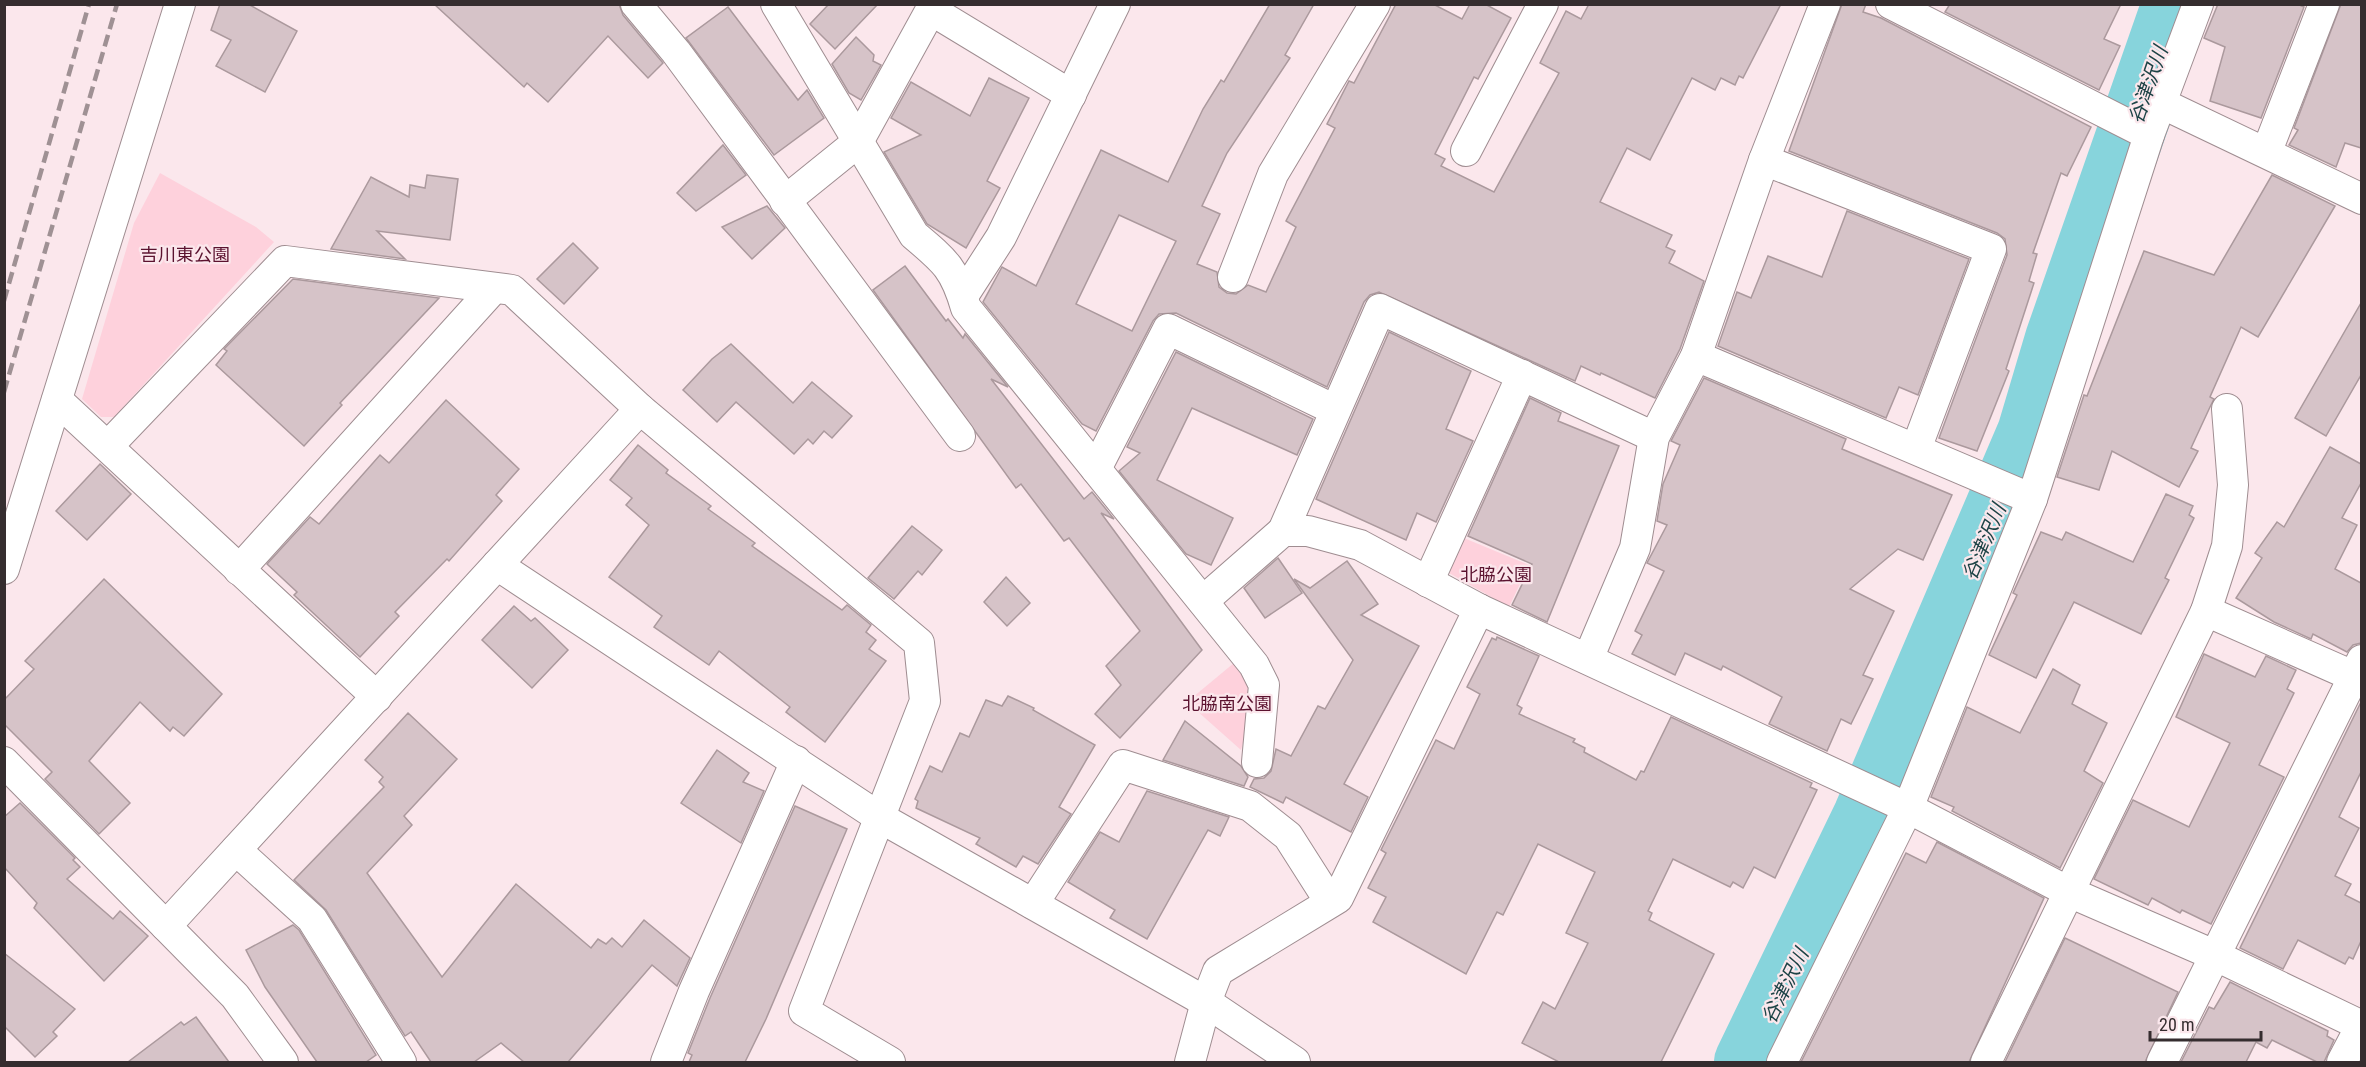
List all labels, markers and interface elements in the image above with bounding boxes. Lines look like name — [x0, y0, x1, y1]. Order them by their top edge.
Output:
water label: 谷津沢川 — [2124, 41, 2173, 127]
park label: 吉川東公園 — [140, 244, 230, 265]
water label: 谷津沢川 — [1957, 499, 2011, 584]
park label: 北脇公園 — [1460, 564, 1532, 585]
park label: 北脇南公園 — [1182, 693, 1272, 714]
water label: 谷津沢川 — [1757, 943, 1814, 1027]
scale bar — [2150, 1004, 2261, 1042]
text: 20 m — [2159, 1014, 2194, 1035]

